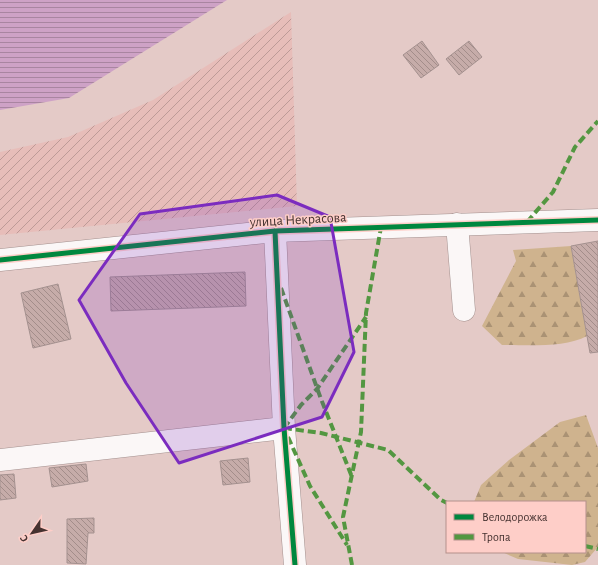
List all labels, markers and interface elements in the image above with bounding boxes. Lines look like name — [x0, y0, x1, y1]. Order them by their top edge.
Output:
street label: улица Некрасова — [248, 210, 347, 230]
legend — [446, 501, 586, 553]
text: Велодорожка — [482, 511, 548, 523]
north arrow — [12, 513, 52, 553]
text: Тропа — [482, 531, 511, 543]
text: С — [18, 533, 30, 544]

